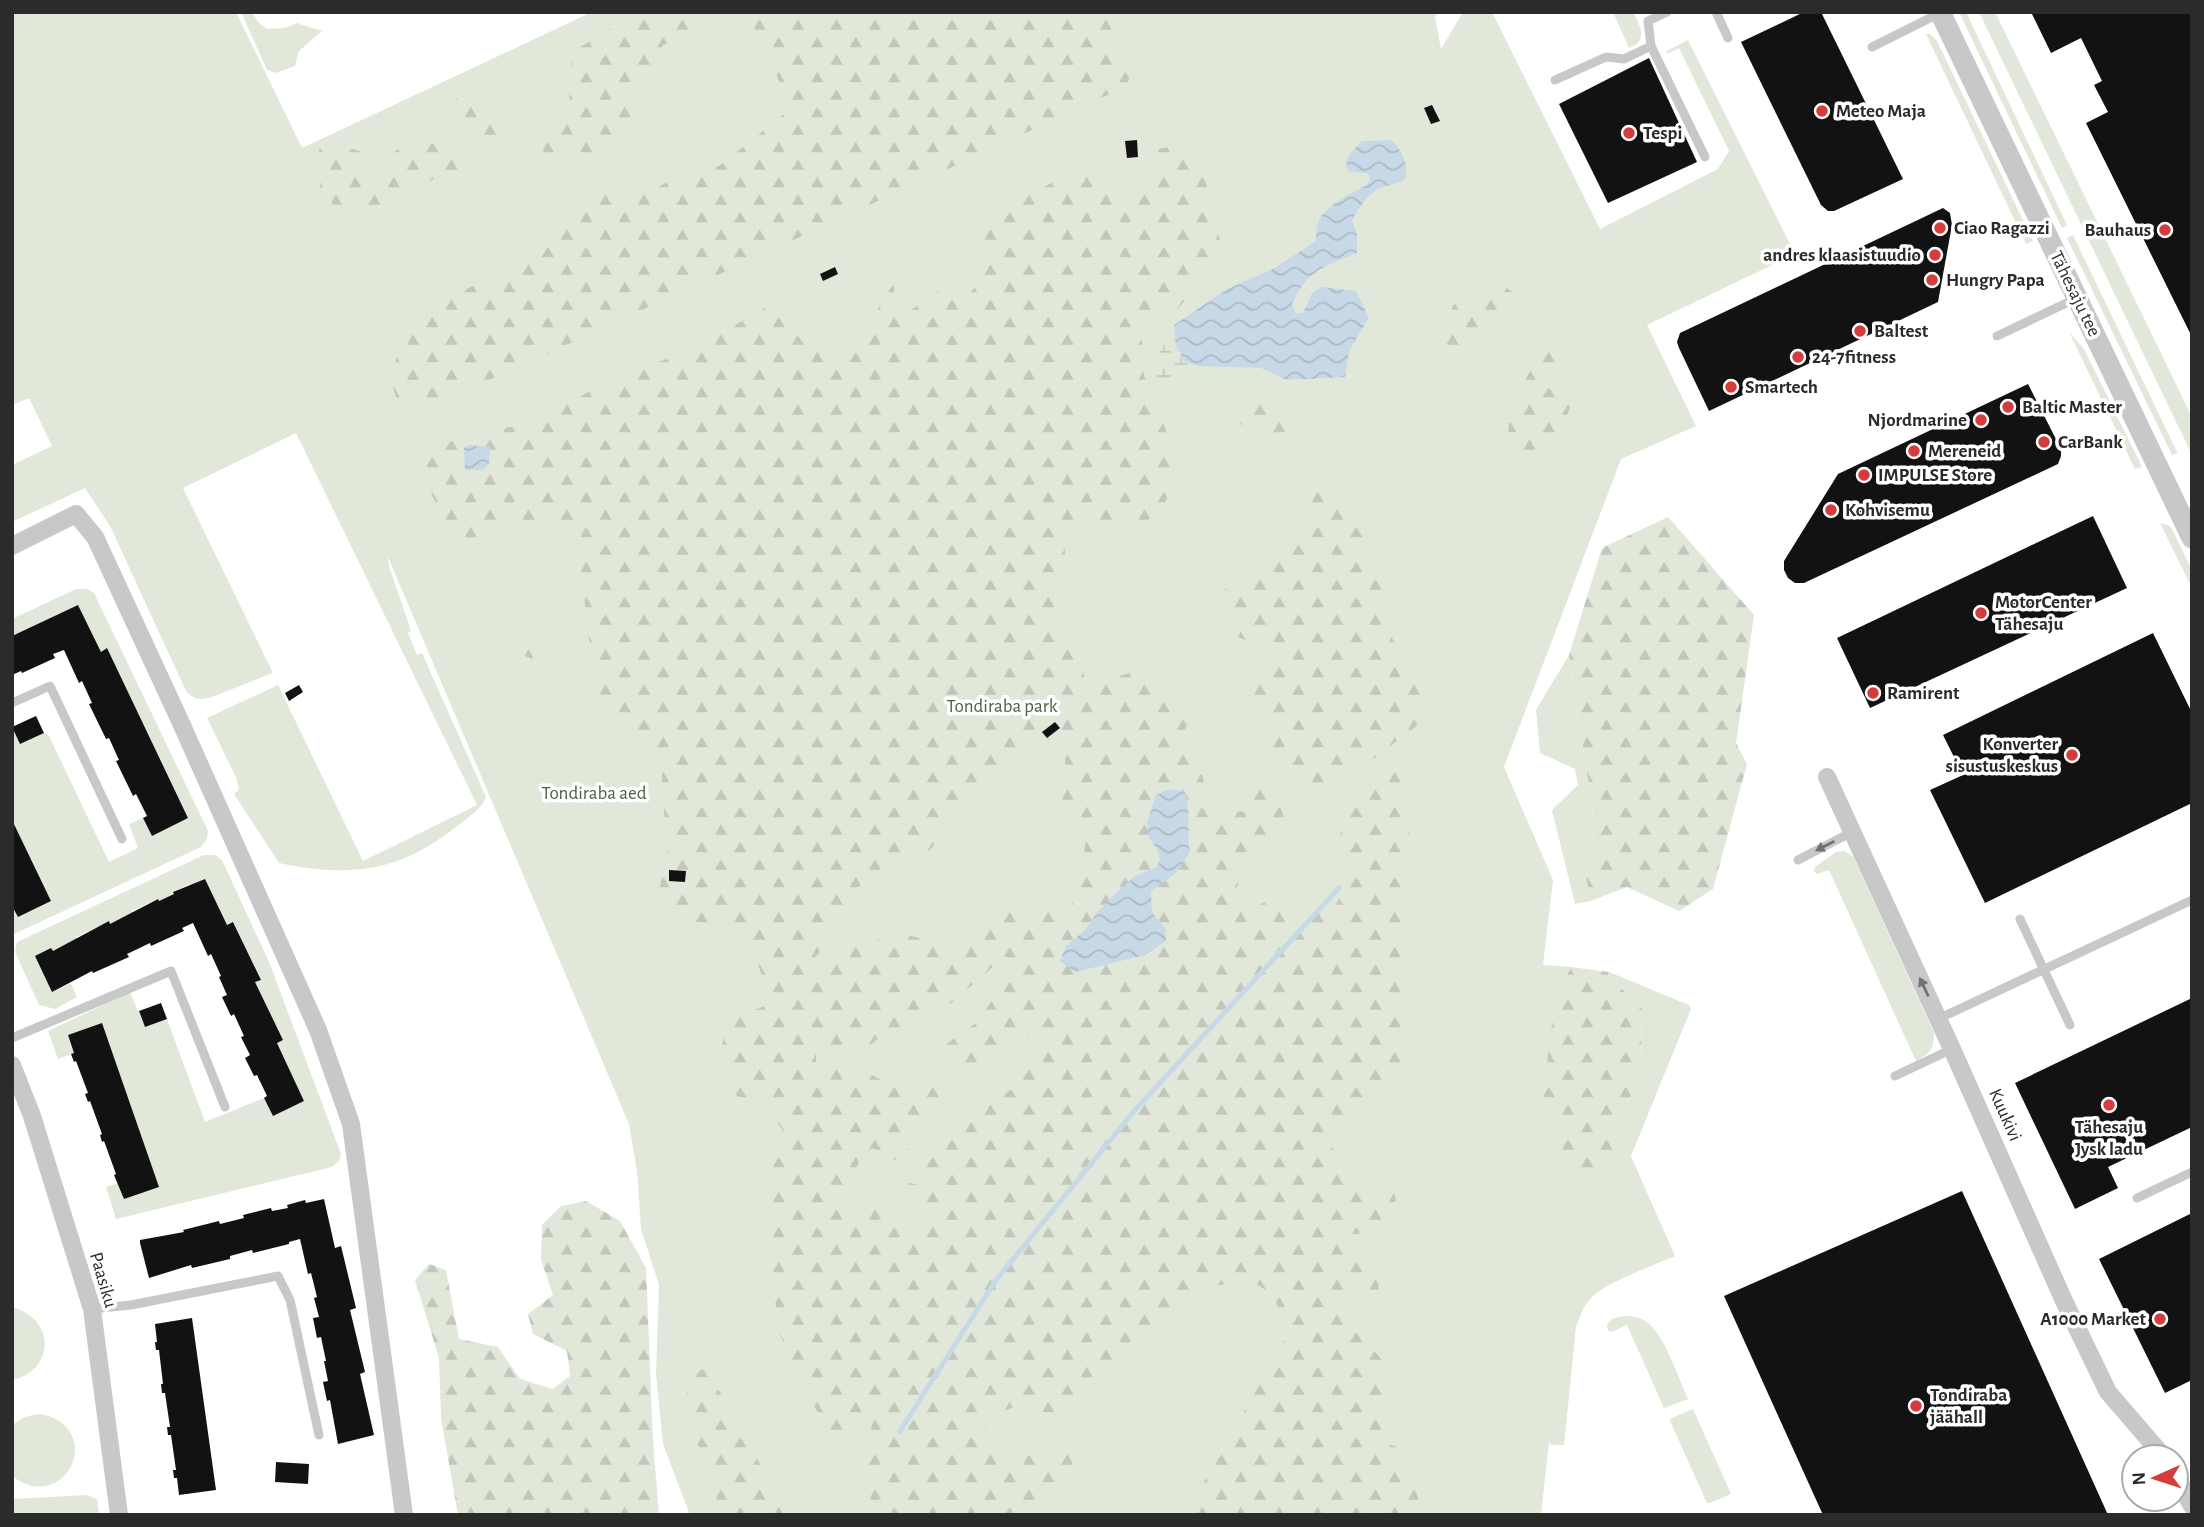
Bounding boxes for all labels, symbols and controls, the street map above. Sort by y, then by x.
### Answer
place label: Meteo Maja [1836,102,1926,121]
marker: Meteo Maja [1814,103,1830,119]
place label: Tespi [1643,124,1682,143]
marker: Tespi [1621,125,1637,141]
place label: Ciao Ragazzi [1954,219,2050,238]
marker: Ciao Ragazzi [1932,220,1948,236]
place label: Bauhaus [2084,221,2151,240]
marker: Bauhaus [2157,222,2173,238]
place label: andres klaasistuudio [1763,246,1921,265]
marker: andres klaasistuudio [1927,247,1943,263]
street label: Tähesaju tee [2046,248,2104,340]
place label: Hungry Papa [1946,271,2045,290]
marker: Hungry Papa [1924,272,1940,288]
place label: Baltest [1874,322,1929,341]
marker: Baltest [1852,323,1868,339]
place label: 24-7fitness [1812,348,1896,367]
marker: 24-7fitness [1790,349,1806,365]
place label: Smartech [1745,378,1818,397]
marker: Smartech [1723,379,1739,395]
place label: Baltic Master [2022,398,2122,417]
marker: Baltic Master [2000,399,2016,415]
place label: Njordmarine [1868,411,1967,430]
marker: Njordmarine [1973,412,1989,428]
place label: CarBank [2058,433,2123,452]
marker: CarBank [2036,434,2052,450]
place label: Mereneid [1928,442,2001,461]
marker: Mereneid [1906,443,1922,459]
place label: IMPULSE Store [1878,466,1992,485]
marker: IMPULSE Store [1856,467,1872,483]
place label: Kohvisemu [1845,501,1930,520]
marker: Kohvisemu [1823,502,1839,518]
place label: MotorCenter Tähesaju [1995,593,2092,634]
marker: MotorCenter Tähesaju [1973,605,1989,621]
place label: Ramirent [1887,684,1960,703]
marker: Ramirent [1865,685,1881,701]
park label: Tondiraba park [947,697,1058,716]
place label: Konverter sisustuskeskus [1946,735,2058,776]
marker: Konverter sisustuskeskus [2064,747,2080,763]
park label: Tondiraba aed [541,784,647,803]
one-way arrow [1815,840,1835,852]
one-way arrow [1918,977,1930,997]
street label: Kuukivi [1985,1086,2025,1144]
marker: Tähesaju Jysk ladu [2101,1097,2117,1113]
place label: Tähesaju Jysk ladu [2075,1118,2143,1159]
street label: Paasiku [86,1250,120,1310]
place label: A1000 Market [2040,1310,2147,1329]
marker: A1000 Market [2152,1311,2168,1327]
place label: Tondiraba jäähall [1930,1386,2007,1427]
marker: Tondiraba jäähall [1908,1398,1924,1414]
north arrow [2120,1443,2190,1513]
text: N [2130,1472,2149,1486]

